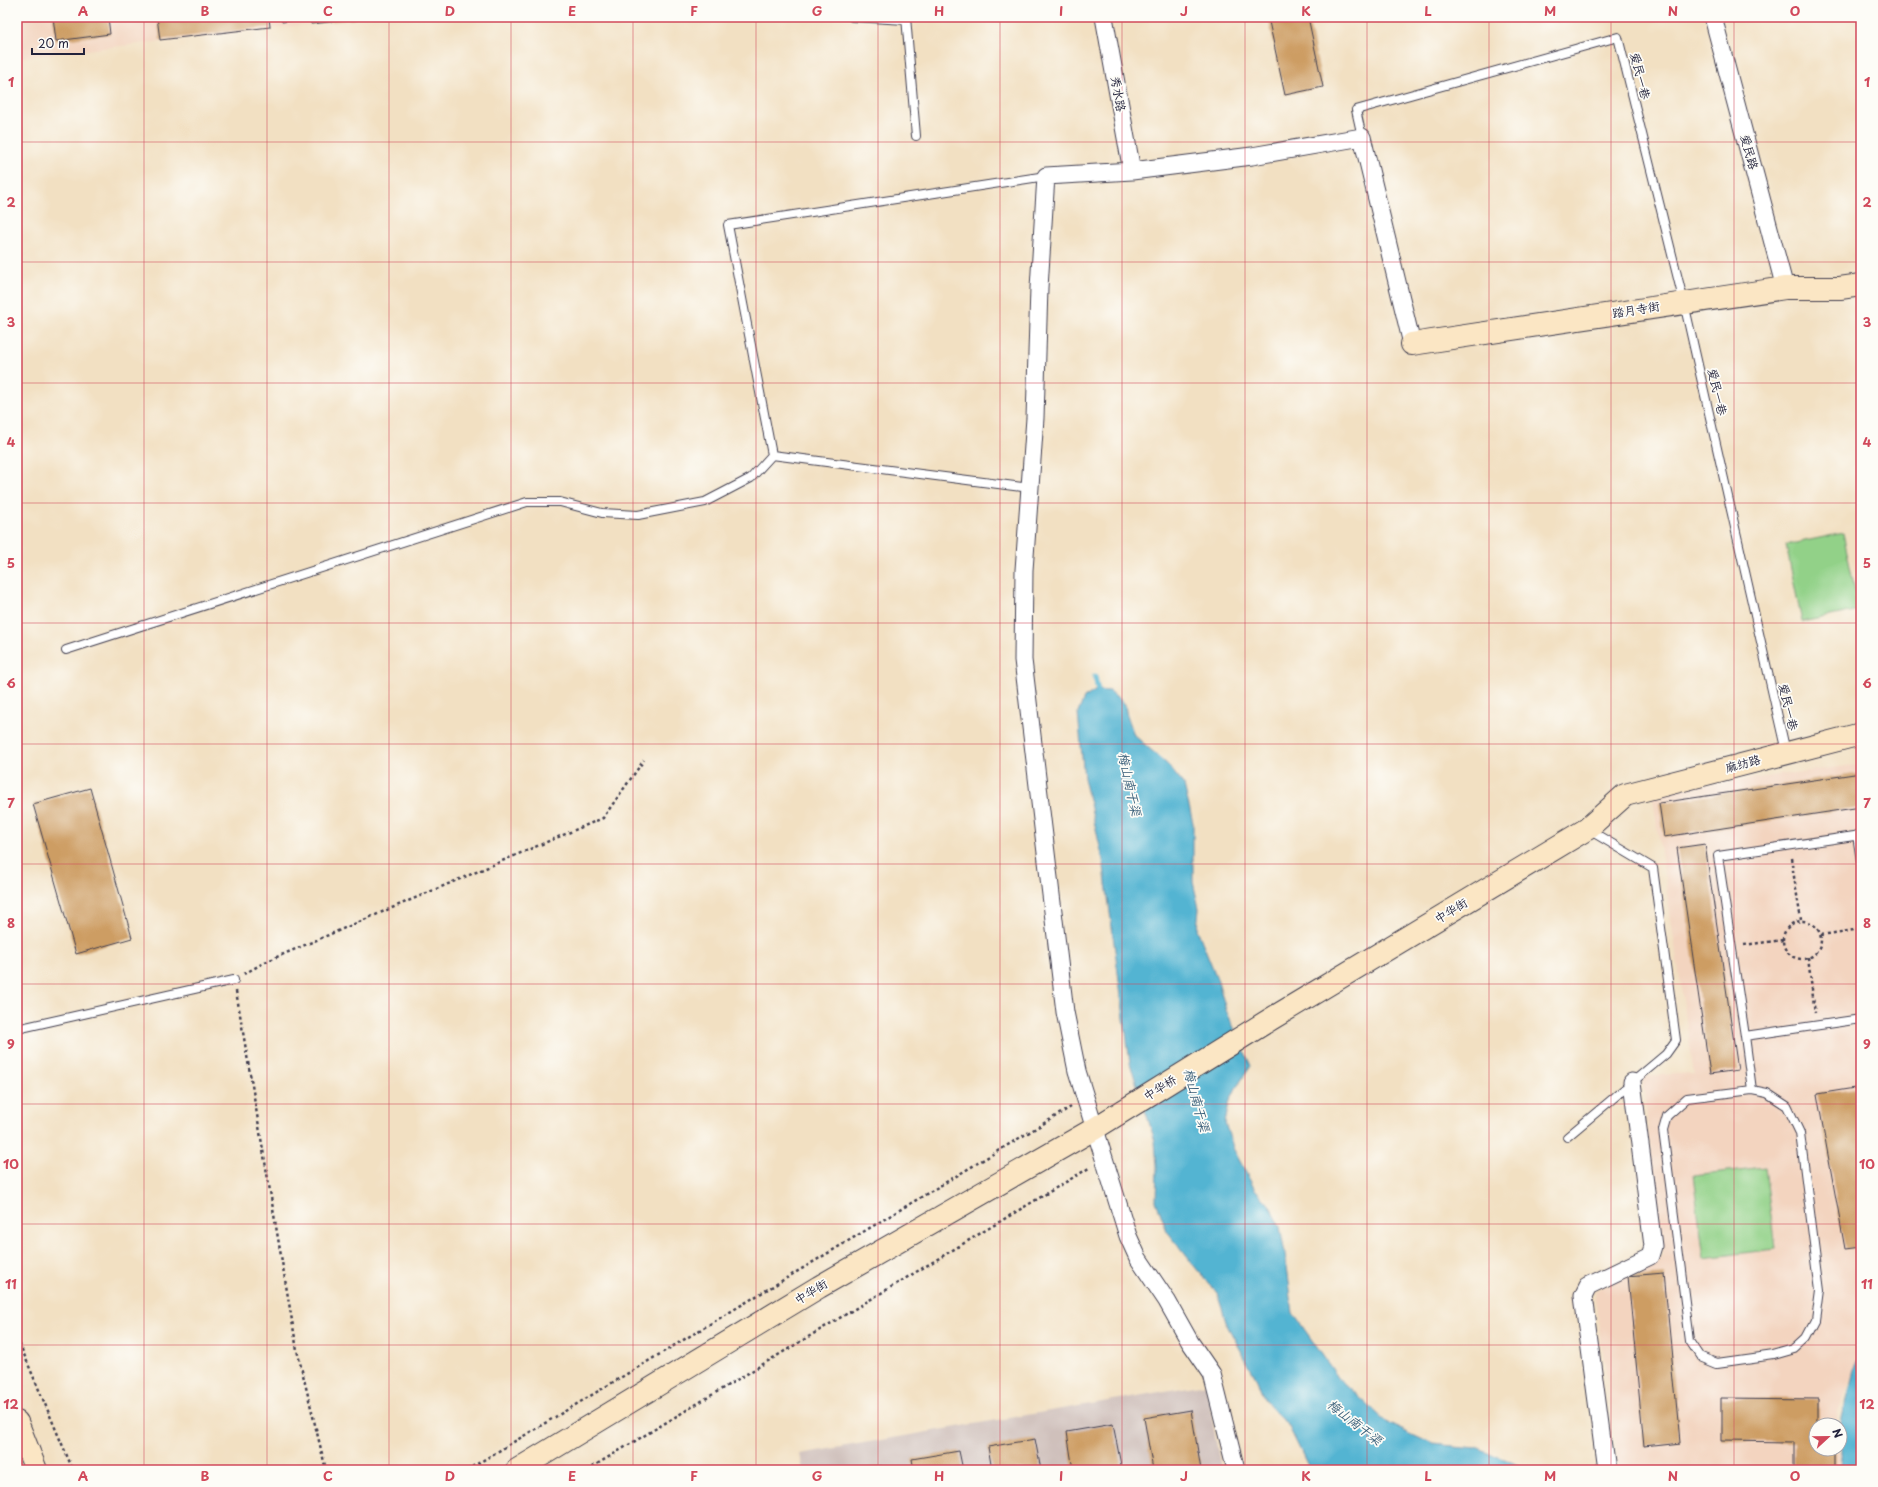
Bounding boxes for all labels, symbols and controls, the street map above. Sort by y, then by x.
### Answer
text: A [78,1,88,20]
text: B [201,1,210,20]
text: C [323,1,333,20]
text: D [445,1,455,20]
text: E [568,1,576,20]
text: F [690,1,698,20]
text: G [812,1,822,20]
text: H [934,1,944,20]
text: I [1059,1,1063,20]
text: J [1180,1,1188,20]
text: K [1301,1,1311,20]
text: L [1424,1,1432,20]
text: M [1544,1,1556,20]
text: N [1668,1,1678,20]
text: O [1790,1,1800,20]
scale bar [32,30,84,56]
text: 20 m [38,34,69,52]
street label: 爱民一巷 [1626,50,1656,101]
text: 1 [8,72,14,91]
text: 1 [1864,72,1870,91]
street label: 秀水路 [1107,75,1131,113]
street label: 爱民路 [1737,132,1763,171]
text: 2 [6,192,16,211]
text: 2 [1862,192,1872,211]
street label: 踏月寺街 [1611,296,1661,322]
text: 3 [7,312,16,331]
text: 3 [1863,312,1872,331]
street label: 爱民一巷 [1704,366,1732,417]
text: 4 [7,432,16,451]
text: 4 [1863,432,1872,451]
text: 5 [7,553,15,572]
text: 5 [1863,553,1871,572]
text: 6 [6,673,16,692]
text: 6 [1862,673,1872,692]
street label: 爱民一巷 [1775,681,1803,732]
water label: 梅山南干渠 [1114,750,1147,819]
street label: 麻纺路 [1723,750,1762,776]
text: 7 [7,793,15,812]
text: 7 [1863,793,1871,812]
street label: 中华街 [1430,893,1471,927]
text: 8 [7,913,15,932]
text: 8 [1863,913,1871,932]
text: 9 [7,1034,15,1053]
text: 9 [1863,1034,1871,1053]
water label: 梅山南干渠 [1180,1066,1215,1135]
street label: 中华桥 [1139,1069,1180,1104]
text: 10 [3,1154,19,1173]
text: 10 [1859,1154,1875,1173]
text: 11 [5,1274,17,1293]
street label: 中华街 [790,1274,831,1308]
text: 11 [1861,1274,1873,1293]
text: 12 [3,1394,19,1413]
water label: 梅山南干渠 [1324,1394,1388,1450]
text: 12 [1859,1394,1875,1413]
north arrow [1808,1417,1848,1457]
text: N [1828,1426,1847,1441]
text: A [78,1466,88,1485]
text: B [201,1466,210,1485]
text: C [323,1466,333,1485]
text: D [445,1466,455,1485]
text: E [568,1466,576,1485]
text: F [690,1466,698,1485]
text: G [812,1466,822,1485]
text: H [934,1466,944,1485]
text: I [1059,1466,1063,1485]
text: J [1180,1466,1188,1485]
text: K [1301,1466,1311,1485]
text: L [1424,1466,1432,1485]
text: M [1544,1466,1556,1485]
text: N [1668,1466,1678,1485]
text: O [1790,1466,1800,1485]

